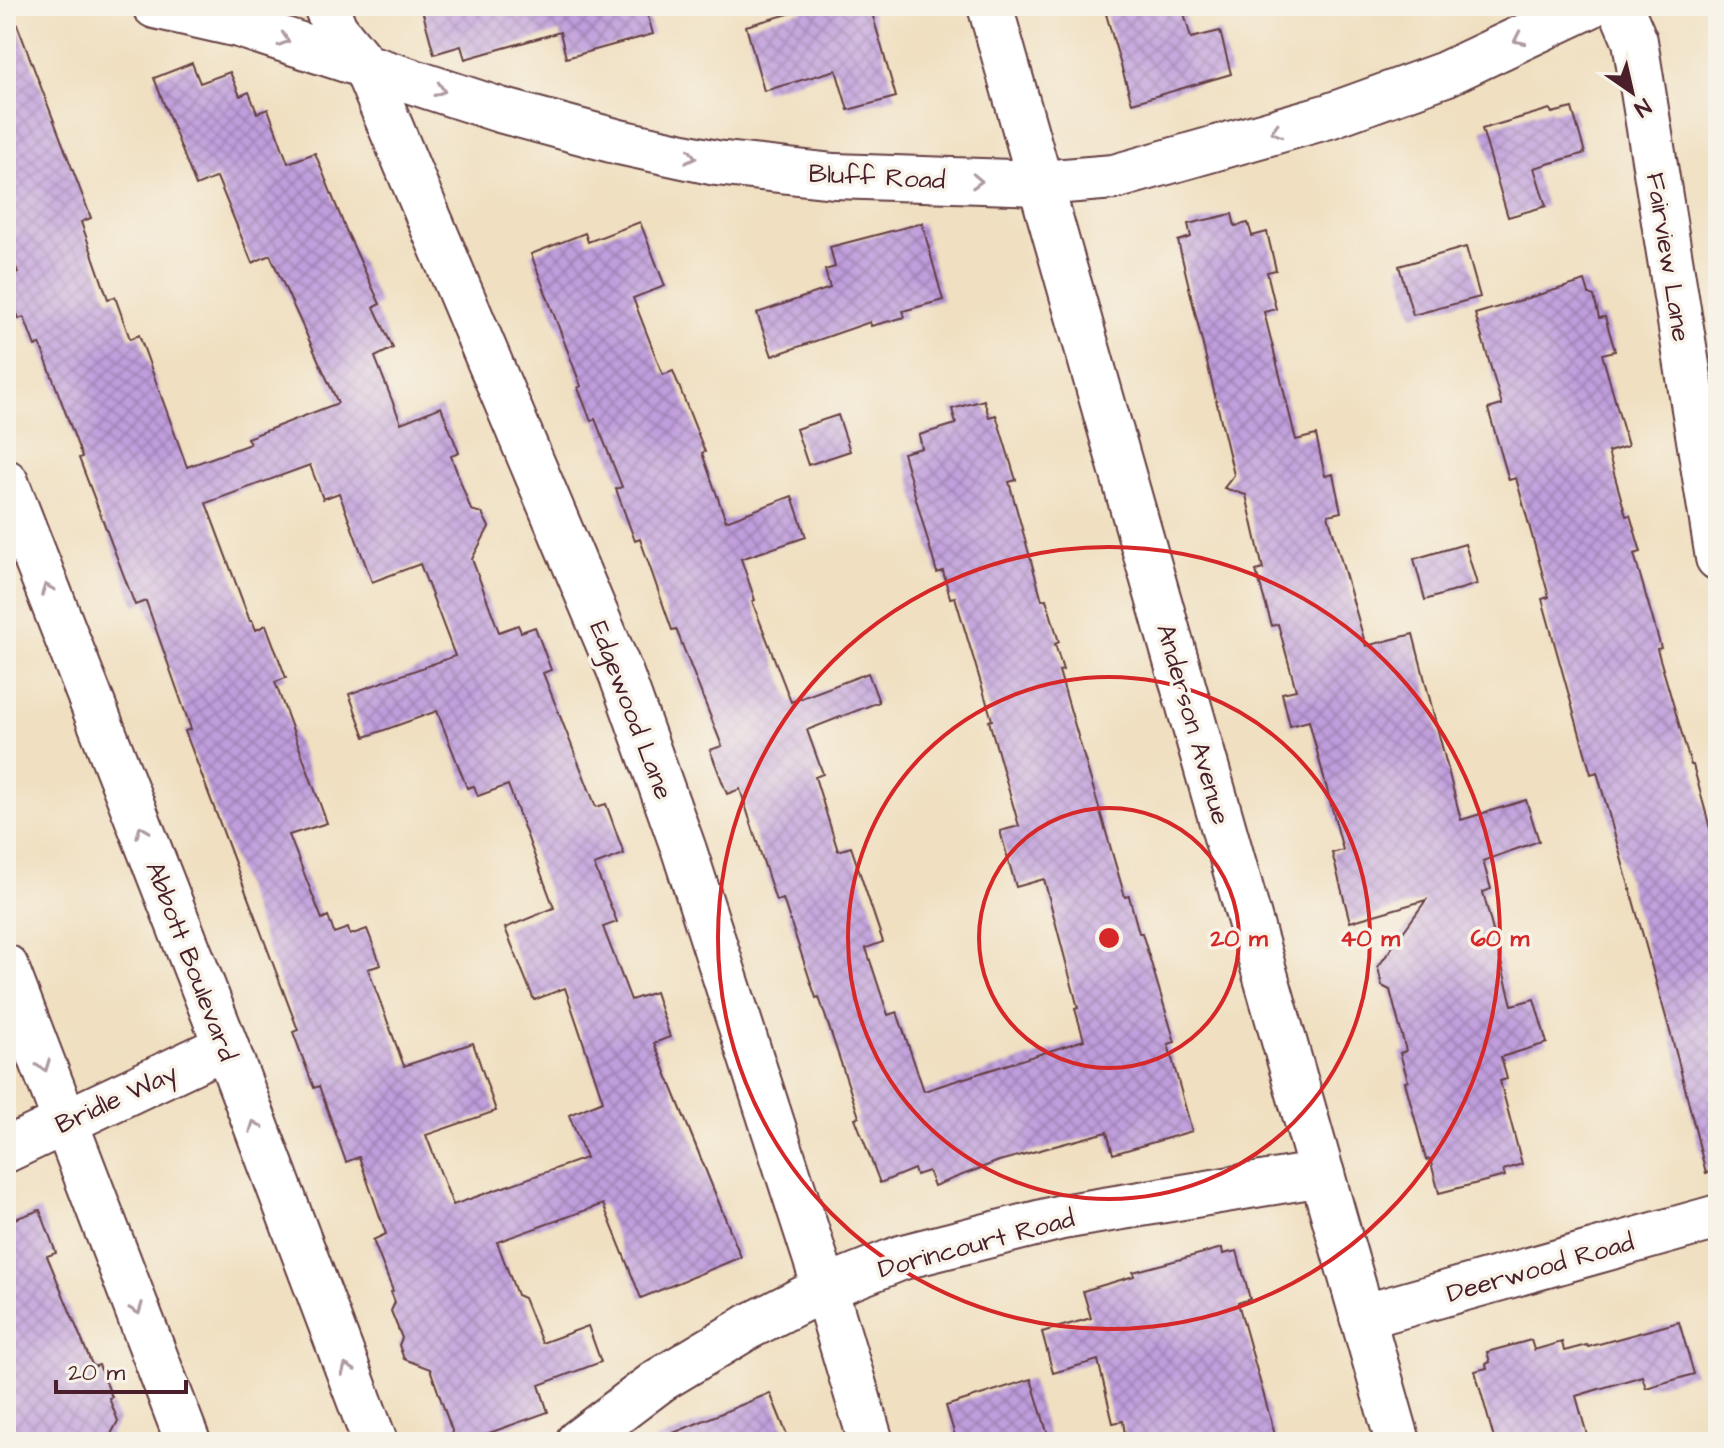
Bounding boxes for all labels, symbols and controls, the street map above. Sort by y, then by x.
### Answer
one-way arrow [1513,29,1527,45]
one-way arrow [277,30,291,46]
north arrow [1592,52,1672,132]
one-way arrow [432,81,446,97]
text: N [1628,91,1657,124]
one-way arrow [1270,121,1283,138]
one-way arrow [683,148,697,165]
street label: Bluff Road [808,155,946,199]
street label: Fairview Lane [1637,170,1699,344]
one-way arrow [971,173,984,190]
one-way arrow [41,583,57,597]
street label: Edgewood Lane [579,616,682,806]
street label: Anderson Avenue [1147,620,1239,829]
one-way arrow [135,825,152,839]
street label: Abbott Boulevard [136,857,246,1066]
text: 20 m [1209,922,1268,956]
text: 40 m [1340,922,1400,956]
text: 60 m [1471,922,1530,956]
centre of rings [1095,924,1123,952]
street label: Bridle Way [50,1055,184,1145]
one-way arrow [35,1058,51,1072]
one-way arrow [249,1120,265,1134]
street label: Dorincourt Road [874,1200,1078,1287]
street label: Deerwood Road [1443,1224,1638,1312]
one-way arrow [127,1301,144,1315]
scale bar [56,1344,186,1394]
text: 20 m [68,1356,125,1390]
one-way arrow [340,1363,357,1377]

